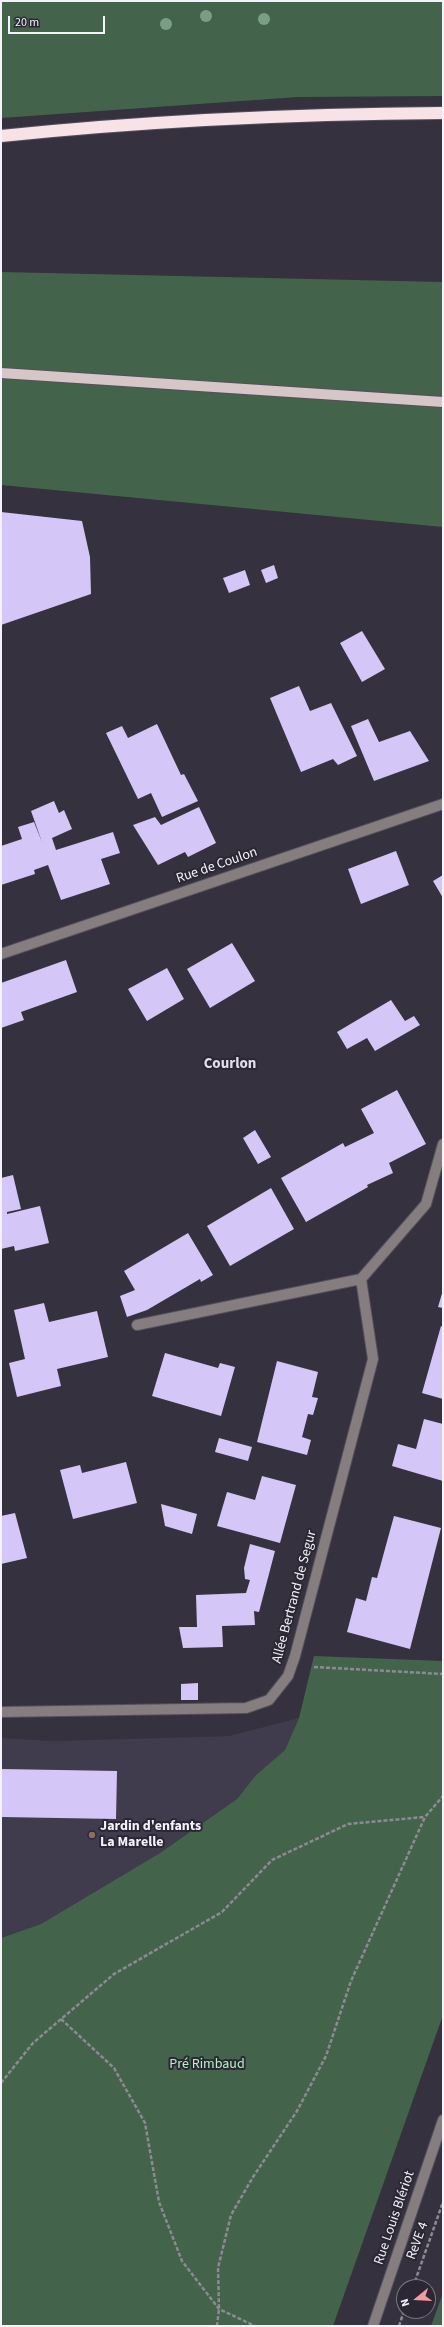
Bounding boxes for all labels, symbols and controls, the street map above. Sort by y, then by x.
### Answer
scale bar [10,8,107,34]
text: 20 m [15,14,39,31]
street label: Rue de Coulon [174,844,260,888]
district label: Courlon [204,1056,256,1074]
street label: Allée Bertrand de Segur [269,1529,321,1665]
place label: Jardin d'enfants La Marelle [100,1819,201,1852]
marker: Jardin d'enfants La Marelle [87,1830,97,1840]
park label: Pré Rimbaud [169,2057,245,2073]
street label: Rue Louis Blériot [371,2169,419,2267]
street label: ReVE 4 [403,2220,433,2262]
north arrow [396,2279,436,2319]
text: N [397,2297,413,2308]

